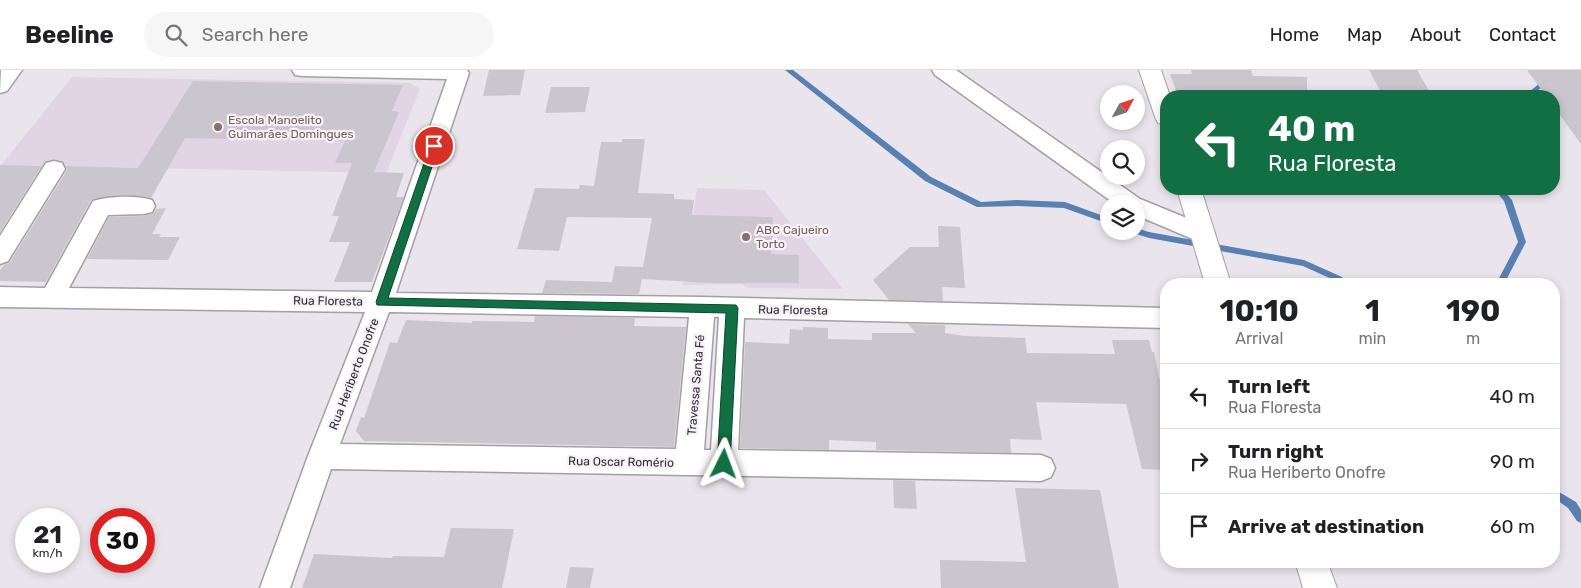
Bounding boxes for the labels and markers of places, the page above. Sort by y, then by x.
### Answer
place label: Escola Manoelito Guimarães Domingues [228,113,354,141]
marker: Escola Manoelito Guimarães Domingues [212,121,224,133]
pin [413,125,455,167]
place label: ABC Cajueiro Torto [756,223,829,251]
marker: ABC Cajueiro Torto [740,231,752,243]

